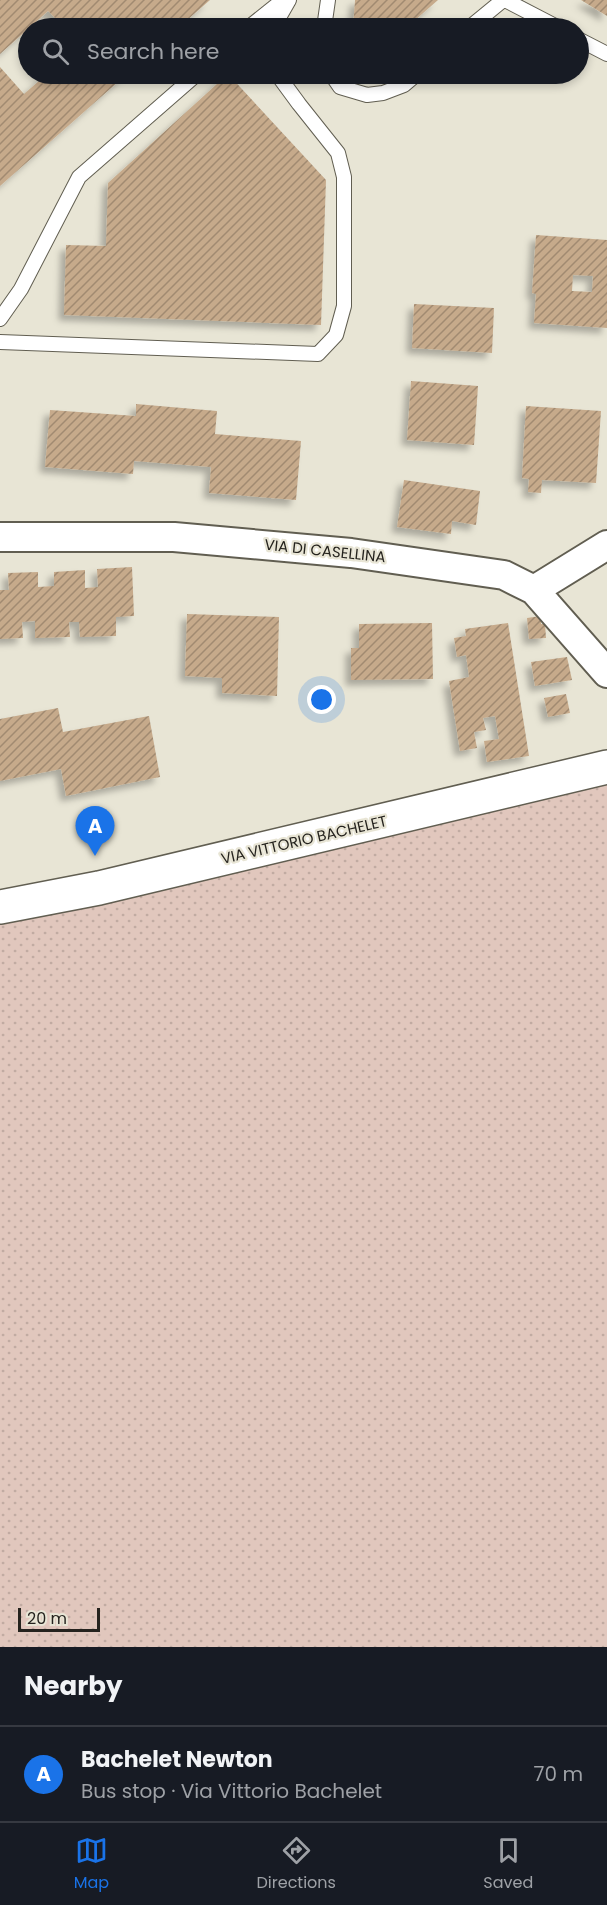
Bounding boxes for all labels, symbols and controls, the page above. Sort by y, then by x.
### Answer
search box [18,18,589,84]
icon: search [39,35,72,68]
text: Search here [87,36,220,67]
street label: VIA DI CASELLINA [263,534,387,567]
your location [307,685,336,714]
pin: A [76,806,115,856]
street label: VIA VITTORIO BACHELET [219,810,389,869]
scale bar [18,1605,100,1632]
text: 20 m [27,1607,67,1630]
text: Nearby [24,1668,122,1704]
text: Bachelet Newton [81,1744,273,1775]
text: A [36,1760,51,1788]
text: 70 m [534,1760,583,1788]
text: Bus stop · Via Vittorio Bachelet [81,1777,382,1805]
tab: Map [74,1834,109,1895]
tab: Directions [257,1834,336,1895]
tab: Saved [483,1834,533,1895]

